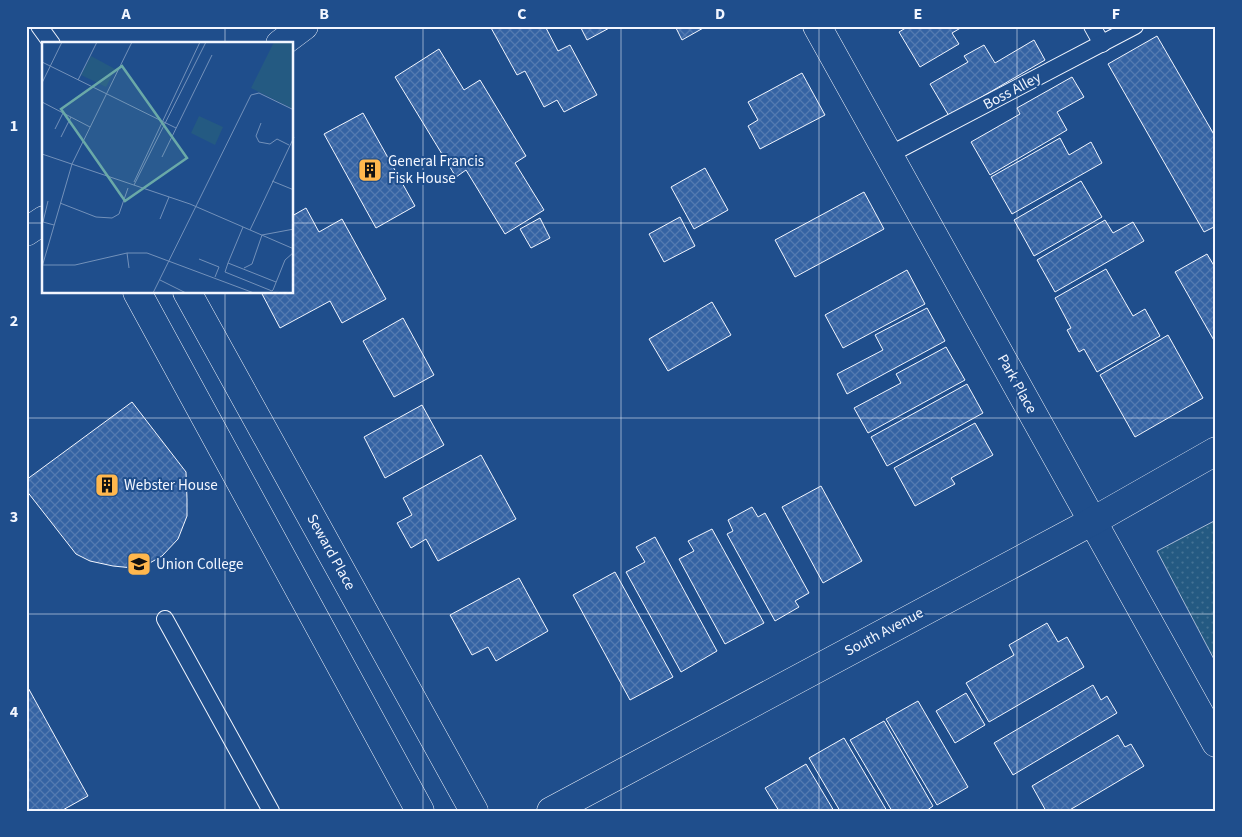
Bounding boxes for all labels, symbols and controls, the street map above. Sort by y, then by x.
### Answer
text: A [120,3,131,25]
text: B [319,3,329,25]
text: C [517,3,527,25]
text: D [715,3,725,25]
text: E [914,3,922,25]
text: F [1112,3,1120,25]
inset map [42,42,294,294]
street label: Boss Alley [979,67,1045,115]
text: 1 [10,115,18,137]
place label: General Francis Fisk House [388,151,484,189]
building icon: General Francis Fisk House [357,157,383,183]
text: 2 [10,310,18,332]
street label: Park Place [992,351,1042,417]
building icon: Webster House [94,472,120,498]
place label: Webster House [124,475,218,496]
text: 3 [10,506,18,528]
street label: Seward Place [301,510,361,594]
school or university icon: Union College [126,551,152,577]
place label: Union College [156,554,243,575]
street label: South Avenue [841,602,927,662]
text: 4 [10,701,19,723]

